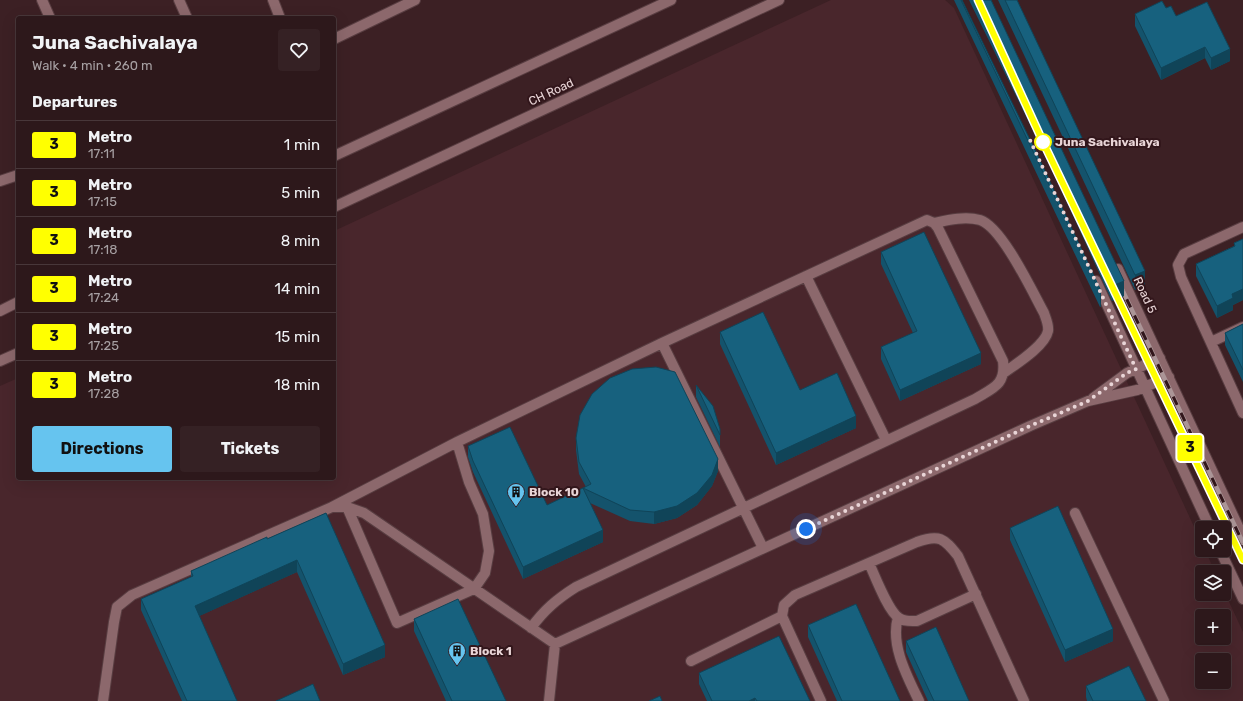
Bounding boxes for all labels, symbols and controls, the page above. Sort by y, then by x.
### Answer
button: heart [278,29,320,71]
text: Juna Sachivalaya [32,31,198,54]
text: Walk · 4 min · 260 m [32,58,153,73]
street label: CH Road [526,76,576,108]
text: Departures [32,93,117,111]
text: Metro [88,128,132,146]
marker: Juna Sachivalaya [1034,133,1052,151]
place label: Juna Sachivalaya [1055,135,1160,149]
text: 3 [49,136,59,153]
text: 1 min [284,136,320,154]
text: 17:11 [88,146,115,161]
text: Metro [88,176,132,194]
text: 3 [49,184,59,201]
text: 5 min [281,184,320,202]
text: 17:15 [88,194,117,209]
text: Metro [88,224,132,242]
text: 3 [49,232,59,249]
text: 8 min [281,232,320,250]
text: 17:18 [88,242,117,257]
text: Metro [88,272,132,290]
street label: Road 5 [1131,275,1159,315]
text: 3 [49,280,59,297]
text: 14 min [275,280,320,298]
text: 17:24 [88,290,119,305]
text: Metro [88,320,132,338]
text: 3 [49,328,59,345]
text: 15 min [275,328,320,346]
text: 17:25 [88,338,119,353]
text: Metro [88,368,132,386]
text: 3 [49,376,59,393]
text: 18 min [274,376,320,394]
text: 17:28 [88,386,119,401]
button: Directions [32,426,172,472]
button: Tickets [180,426,320,472]
line badge: 3 [1177,435,1203,461]
text: 3 [1185,439,1195,456]
building icon: Block 10 [506,482,526,507]
place label: Block 10 [529,485,579,499]
your location [796,519,816,539]
map controls [1195,521,1231,689]
button: locate [1195,521,1231,557]
button: layers [1195,565,1231,601]
button: + [1195,609,1231,645]
building icon: Block 1 [447,641,467,666]
place label: Block 1 [470,644,512,658]
button: − [1195,653,1231,689]

